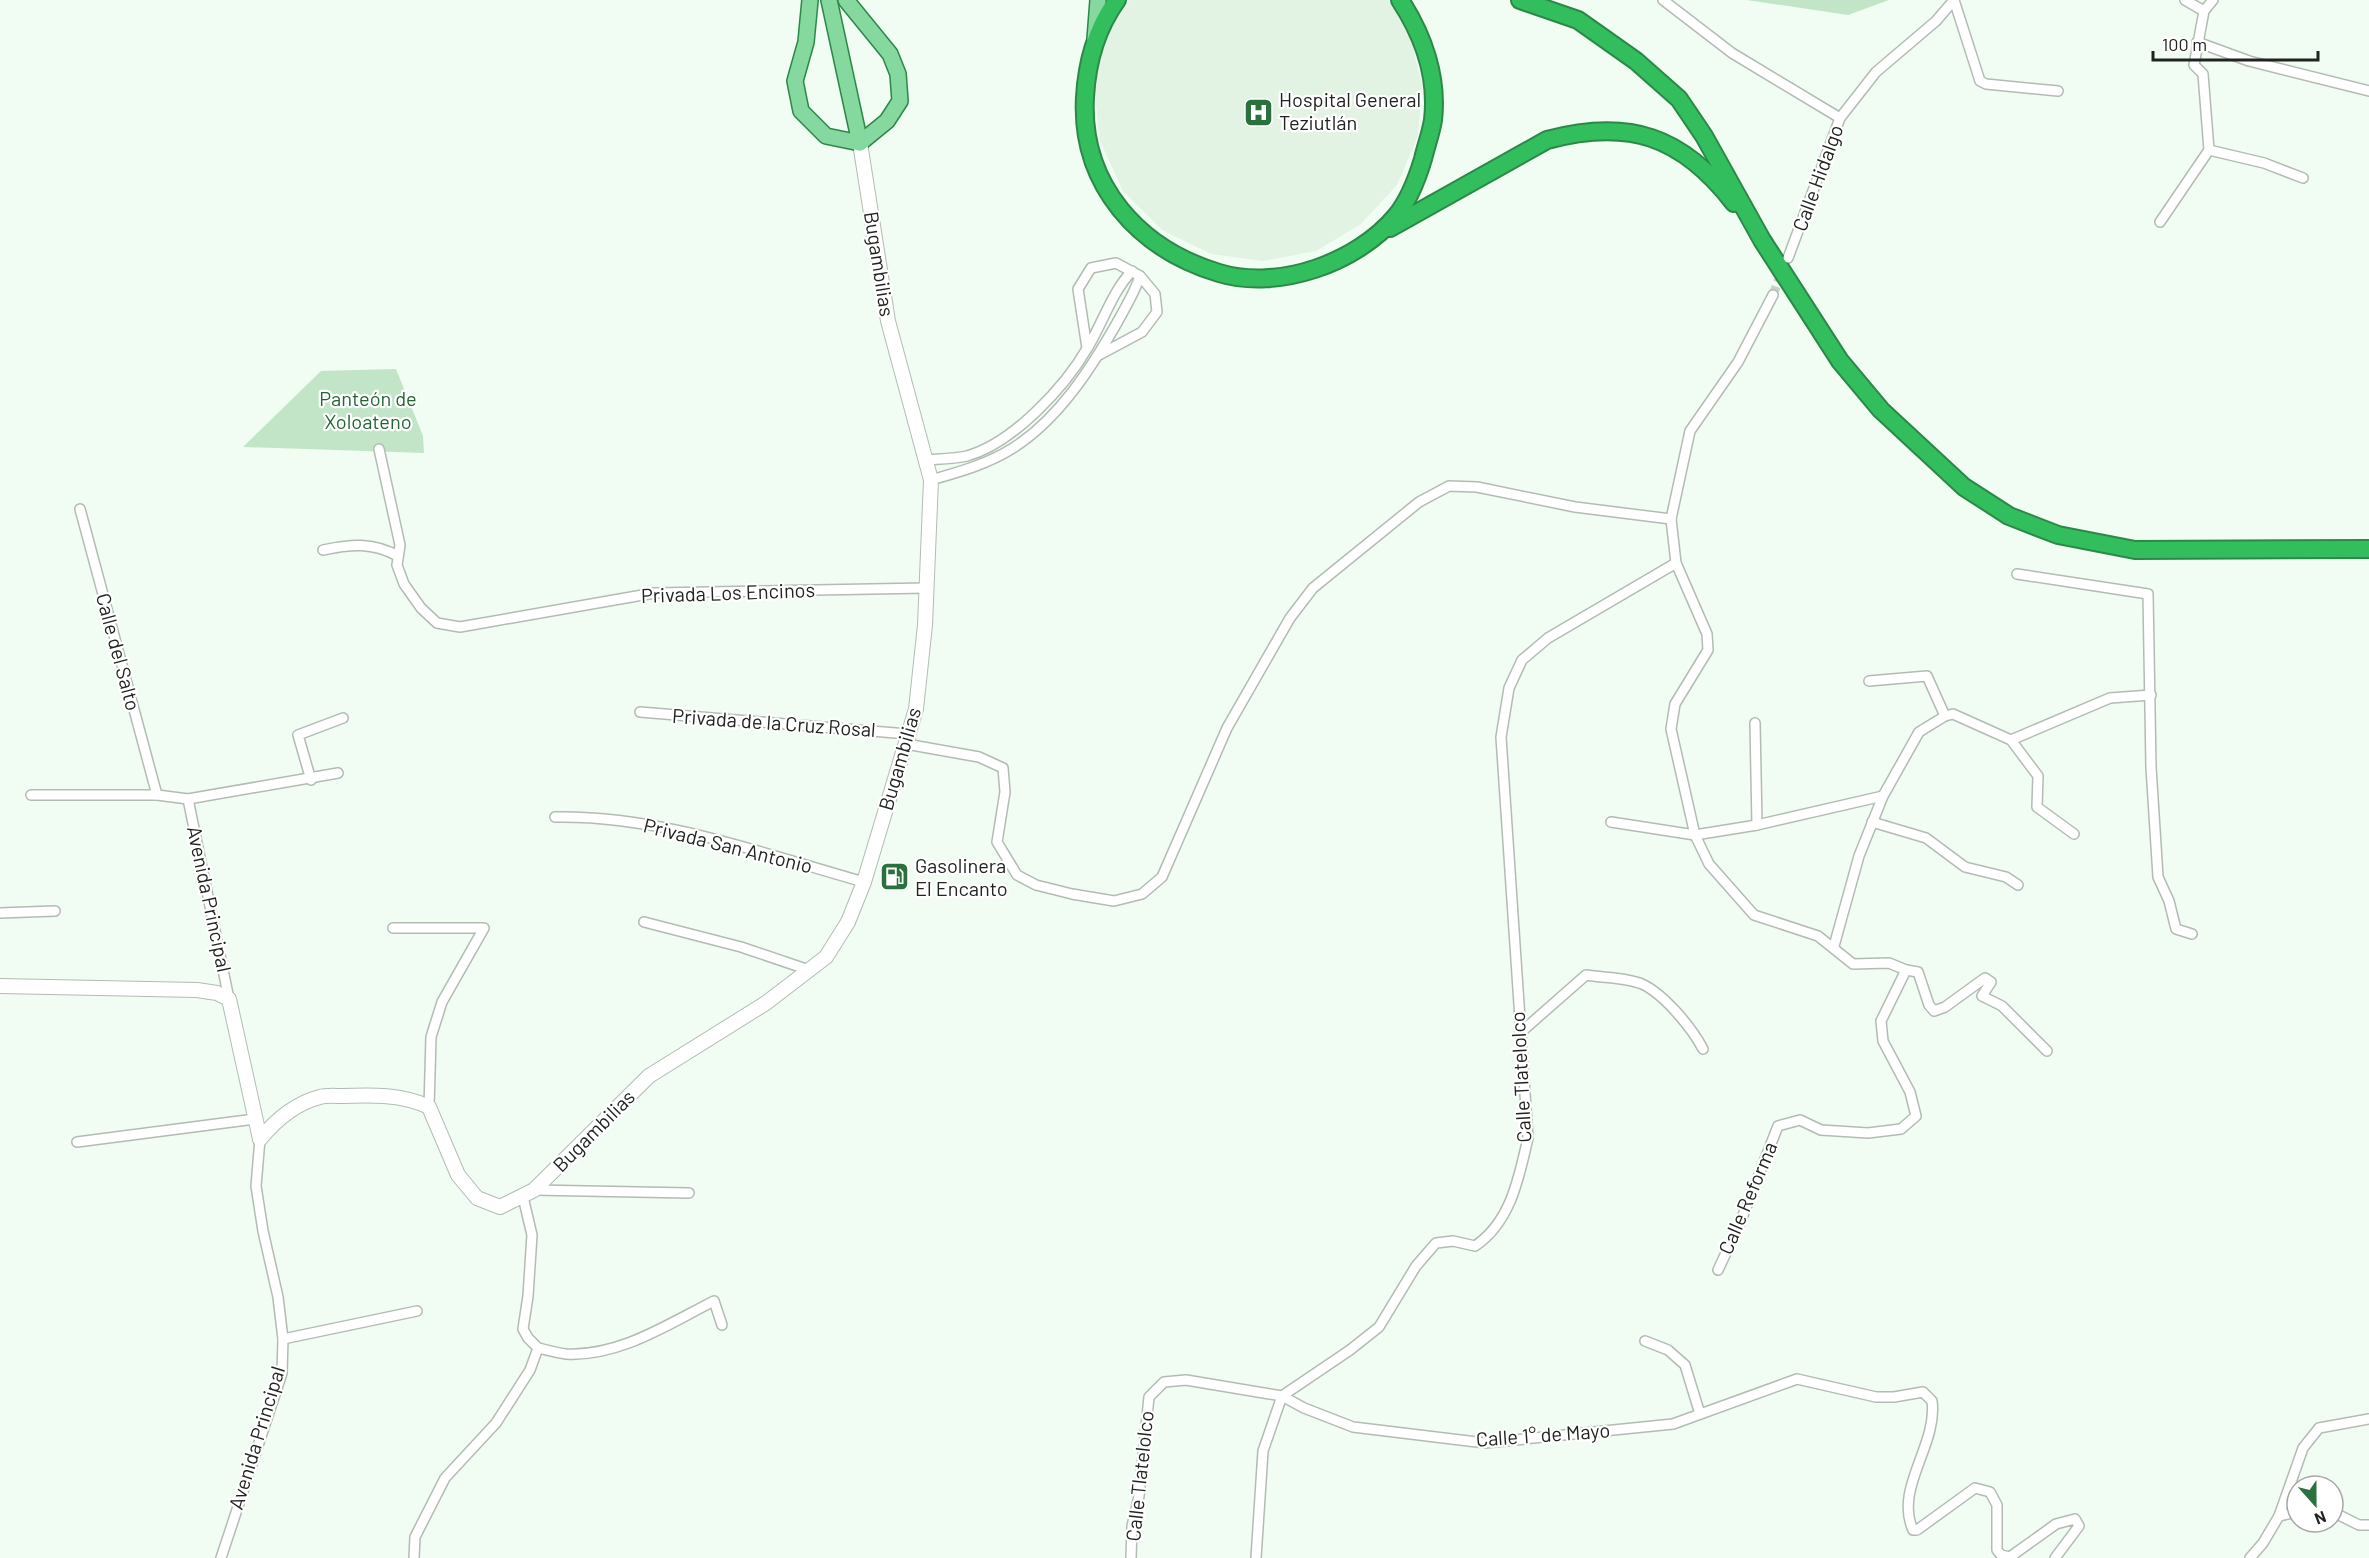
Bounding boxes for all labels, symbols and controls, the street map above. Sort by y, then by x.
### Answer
scale bar [2153,24,2318,62]
text: 100 m [2162,33,2207,55]
place label: Hospital General Teziutlán [1279,87,1421,134]
hospital icon: Hospital General Teziutlán [1242,96,1274,128]
street label: Calle Hidalgo [1787,121,1847,234]
street label: Bugambilias [860,210,900,318]
park label: Panteón de Xoloateno [319,386,417,433]
street label: Privada Los Encinos [641,577,815,607]
street label: Calle del Salto [92,590,146,713]
street label: Privada de la Cruz Rosal [672,703,877,741]
street label: Bugambilias [873,704,925,813]
street label: Privada San Antonio [641,812,815,878]
street label: Avenida Principal [183,824,237,974]
place label: Gasolinera El Encanto [915,853,1008,900]
fuel station icon: Gasolinera El Encanto [878,861,910,893]
street label: Calle Tlatelolco [1505,1011,1535,1143]
street label: Bugambilias [547,1084,639,1176]
street label: Calle Reforma [1713,1138,1782,1257]
street label: Avenida Principal [223,1363,289,1512]
street label: Calle Tlatelolco [1120,1409,1158,1542]
street label: Calle 1° de Mayo [1475,1417,1611,1451]
north arrow [2285,1474,2345,1534]
text: N [2312,1508,2329,1529]

